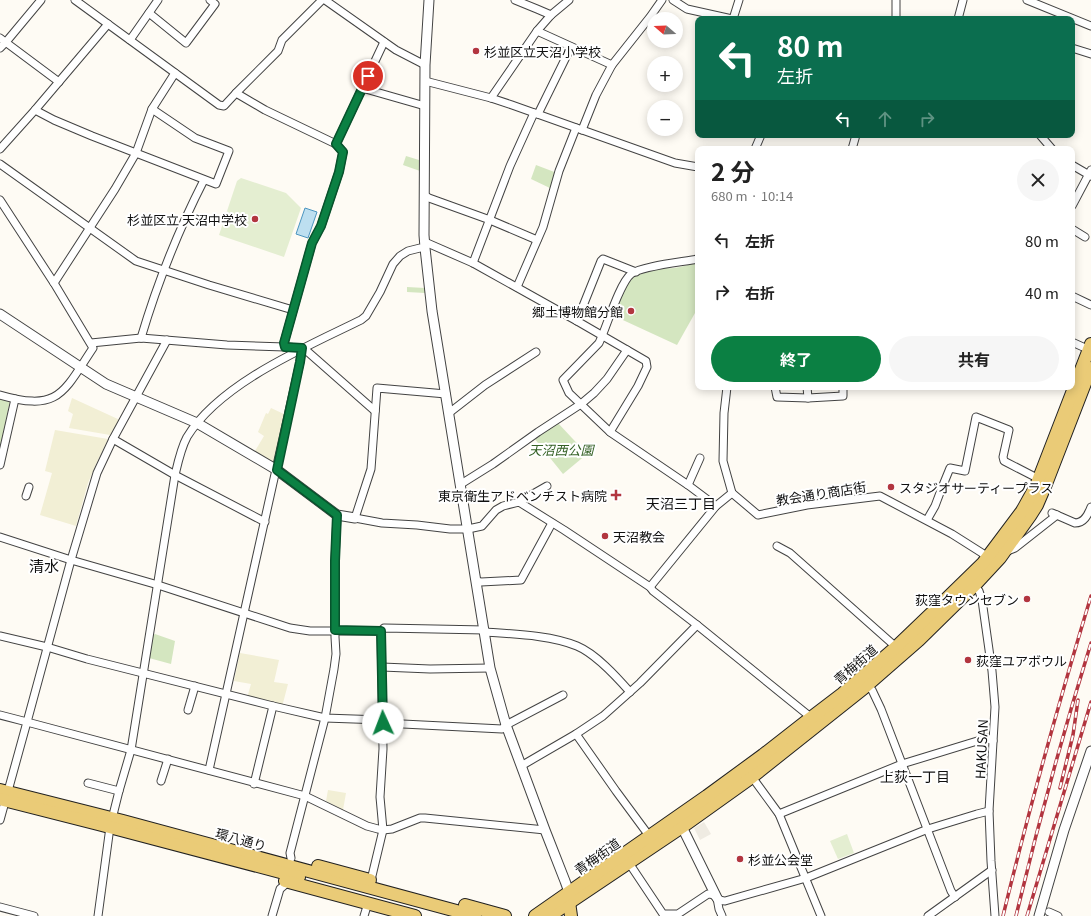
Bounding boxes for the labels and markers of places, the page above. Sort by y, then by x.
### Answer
place label: 杉並区立天沼小学校 [484,42,601,61]
marker: 杉並区立天沼小学校 [471,46,481,56]
pin [351,59,385,93]
place label: 杉並区立 天沼中学校 [127,210,247,229]
marker: 杉並区立 天沼中学校 [250,214,260,224]
place label: 郷土博物館分館 [532,302,623,321]
marker: 郷土博物館分館 [626,306,636,316]
place label: スタジオサーティープラス [899,478,1053,497]
marker: スタジオサーティープラス [886,482,896,492]
place label: 東京衛生アドベンチスト病院 [438,486,607,505]
marker: 東京衛生アドベンチスト病院 [610,489,622,501]
place label: 天沼教会 [613,527,665,546]
marker: 天沼教会 [600,531,610,541]
place label: 荻窪タウンセブン [915,590,1019,609]
marker: 荻窪タウンセブン [1022,594,1032,604]
place label: 荻窪ユアボウル [976,651,1067,670]
marker: 荻窪ユアボウル [963,655,973,665]
place label: 杉並公会堂 [748,850,813,869]
marker: 杉並公会堂 [735,854,745,864]

